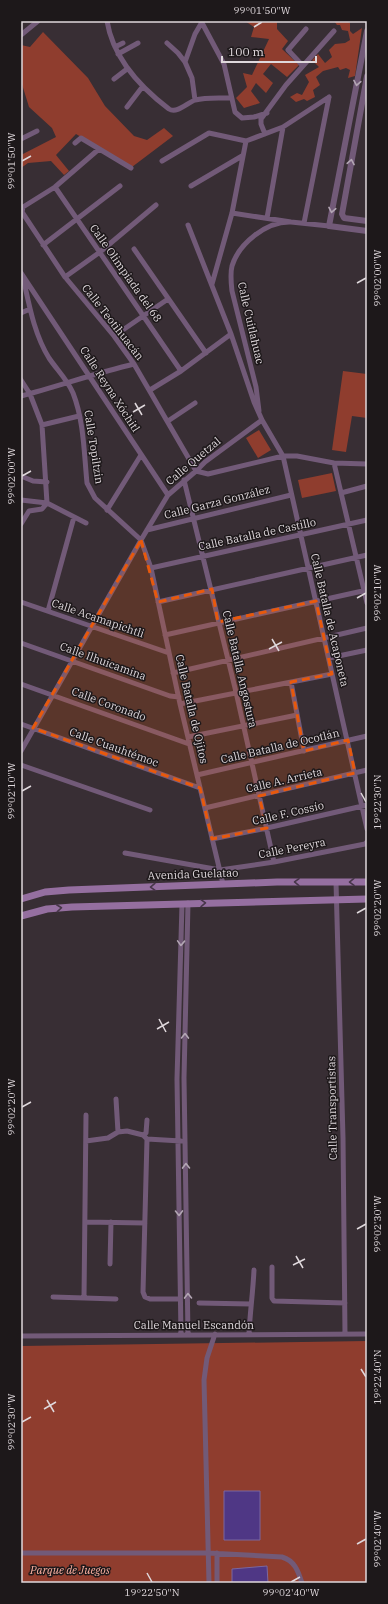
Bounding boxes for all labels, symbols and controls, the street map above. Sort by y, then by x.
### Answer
text: 99°01'50"W [233,4,291,17]
scale bar [222,38,316,64]
text: 100 m [228,44,264,59]
one-way arrow [354,80,362,86]
text: 99°01'50"W [5,132,18,190]
one-way arrow [346,159,354,165]
one-way arrow [329,207,337,213]
street label: Calle Olimpiada del 68 [87,221,165,325]
text: 99°02'00"W [371,249,384,307]
street label: Calle Cuitlahuac [235,280,267,366]
street label: Calle Teotihuacán [79,281,147,363]
street label: Calle Reyna Xóchitl [77,344,143,434]
street label: Calle Topiltzin [81,409,107,485]
street label: Calle Quetzal [163,434,223,488]
text: 99°02'00"W [5,447,18,505]
street label: Calle Garza González [163,482,272,522]
street label: Calle Batalla de Castillo [197,515,317,553]
street label: Calle Batalla de Acaponeta [308,552,352,688]
text: 99°02'10"W [371,564,384,622]
street label: Calle Acamapichtli [50,596,147,641]
street label: Calle Batalla Angostura [220,609,260,729]
street label: Calle Ilhuicamina [58,639,148,683]
street label: Calle Batalla de Ojitos [173,653,211,765]
street label: Calle Coronado [70,684,148,724]
street label: Calle Cuauhtémoc [67,724,161,770]
street label: Calle Batalla de Ocotlán [219,726,341,766]
text: 99°02'10"W [5,762,18,820]
street label: Calle A. Arrieta [245,764,323,796]
text: 19°22'30"N [371,774,384,830]
street label: Calle F. Cossío [251,798,325,828]
street label: Calle Pereyra [257,835,327,861]
street label: Avenida Guelatao [147,865,239,883]
one-way arrow [294,878,300,886]
one-way arrow [349,878,355,886]
text: 99°02'20"W [371,879,384,937]
one-way arrow [150,883,156,891]
one-way arrow [200,899,206,907]
one-way arrow [56,904,62,913]
one-way arrow [176,940,185,946]
one-way arrow [181,1033,189,1039]
street label: Calle Transportistas [324,1056,340,1160]
text: 99°02'20"W [5,1078,18,1136]
one-way arrow [182,1163,190,1169]
text: 99°02'30"W [371,1195,384,1253]
one-way arrow [175,1210,183,1216]
one-way arrow [184,1293,192,1299]
street label: Calle Manuel Escandón [134,1318,254,1332]
text: 19°22'40"N [371,1349,384,1405]
text: 99°02'30"W [5,1393,18,1451]
text: 99°02'40"W [371,1510,384,1568]
park label: Parque de Juegos [29,1563,111,1577]
text: 19°22'50"N [125,1586,180,1599]
text: 99°02'40"W [262,1586,320,1599]

